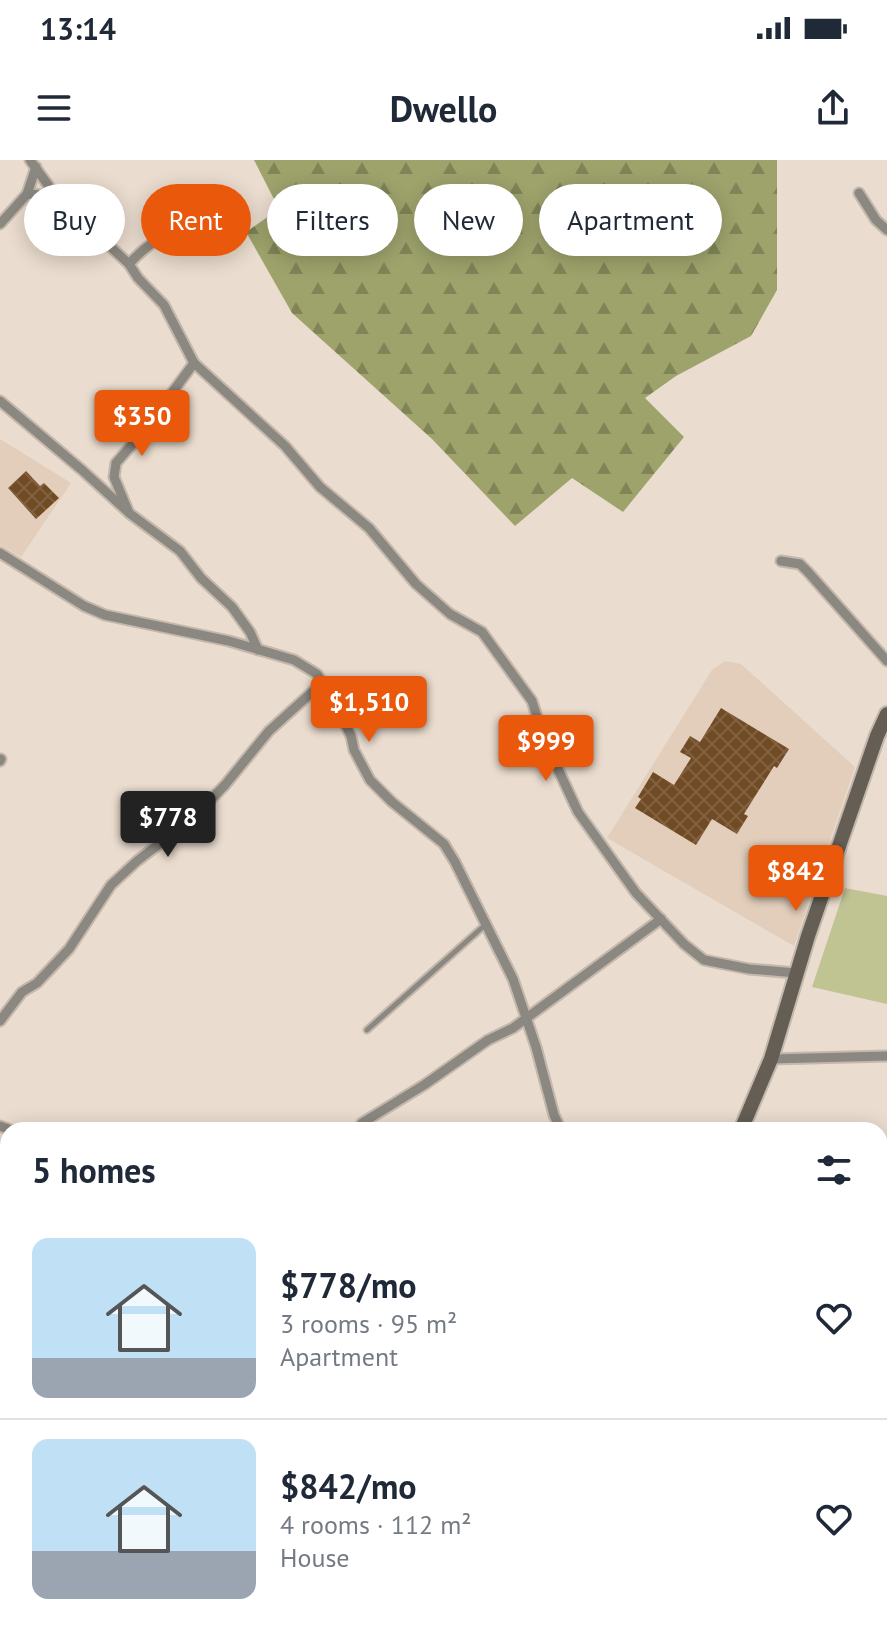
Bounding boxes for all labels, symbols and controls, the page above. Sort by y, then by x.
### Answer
text: 13:14 [40,9,116,48]
text: Dwello [390,85,497,132]
icon: menu [32,86,76,130]
icon: share [811,86,855,130]
chip: Buy [24,184,125,256]
chip: Rent [141,184,251,256]
chip: Filters [267,184,398,256]
chip: New [414,184,523,256]
chip: Apartment [539,184,722,256]
pin: $350 [95,390,189,458]
text: $350 [113,399,171,432]
pin: $1,510 [304,676,434,744]
text: $1,510 [329,685,409,718]
pin: $999 [499,715,593,783]
text: $999 [517,724,575,757]
pin: $778 [121,791,215,859]
text: $778 [139,800,197,833]
pin: $842 [749,845,843,913]
text: $842 [767,854,825,887]
text: 5 homes [32,1148,156,1192]
icon: filters [812,1148,856,1192]
text: $778/mo [280,1263,417,1307]
icon: home [96,1270,192,1366]
icon: heart [812,1296,856,1340]
text: 3 rooms · 95 m² [280,1307,457,1340]
text: Apartment [280,1340,398,1373]
text: $842/mo [280,1464,417,1508]
icon: home [96,1471,192,1567]
icon: heart [812,1497,856,1541]
text: 4 rooms · 112 m² [280,1508,472,1541]
text: House [280,1541,350,1574]

